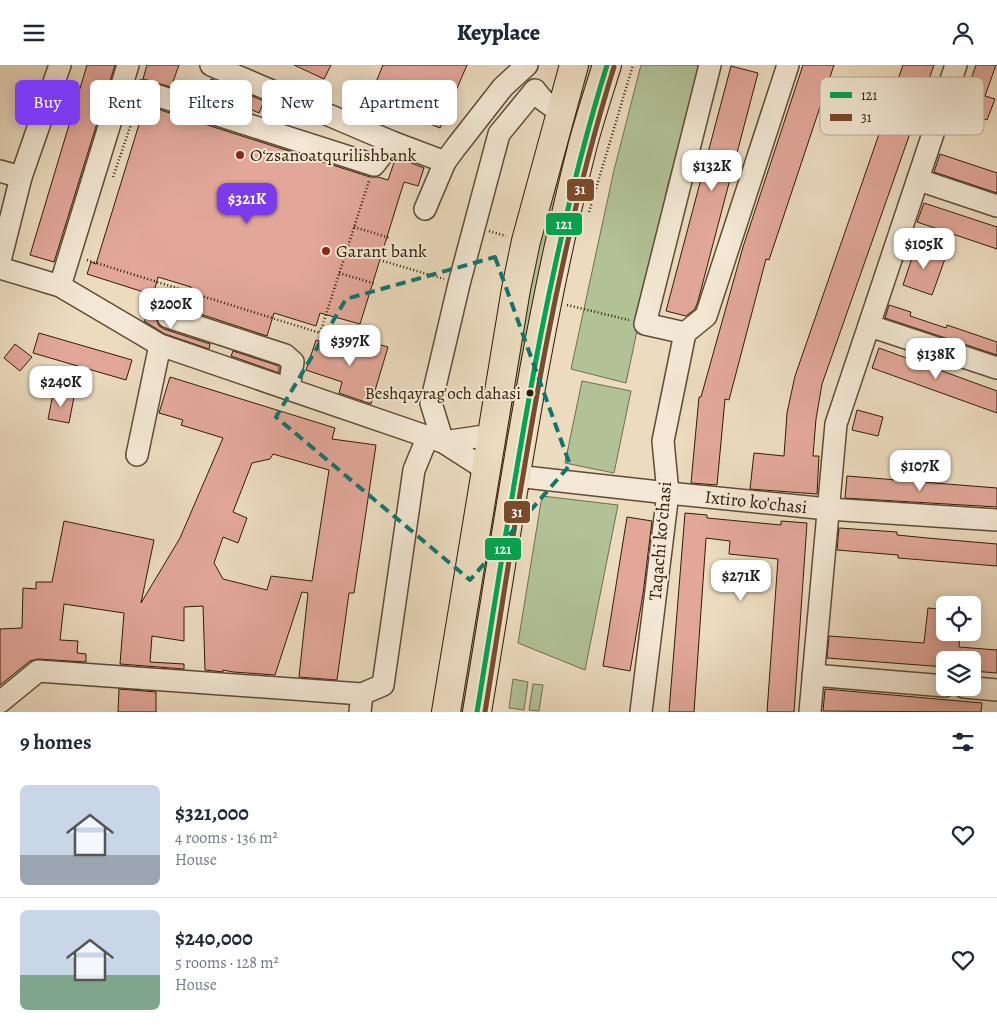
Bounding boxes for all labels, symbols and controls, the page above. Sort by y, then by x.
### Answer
text: Keyplace [457,18,540,48]
icon: menu [20,19,48,47]
icon: person [949,19,977,47]
legend [820,77,984,135]
chip: Buy [15,80,80,125]
chip: Rent [90,80,160,125]
chip: Filters [170,80,252,125]
chip: New [262,80,332,125]
chip: Apartment [342,80,457,125]
text: 121 [861,86,877,105]
text: 31 [861,108,872,127]
place label: Oʻzsanoatqurilishbank [250,143,416,167]
marker: Oʻzsanoatqurilishbank [234,149,246,161]
pin: $132K [677,149,747,192]
text: $132K [693,155,731,177]
line badge: 31 [566,178,595,202]
text: 31 [574,180,586,199]
pin: $321K [212,183,282,225]
text: $321K [228,188,266,210]
line badge: 121 [545,212,583,236]
text: 121 [556,215,572,234]
pin: $105K [889,227,959,270]
text: $105K [905,233,943,255]
place label: Garant bank [336,239,427,263]
marker: Garant bank [320,245,332,257]
pin: $200K [136,287,206,330]
text: $200K [150,293,192,315]
pin: $397K [315,325,385,367]
text: $397K [330,330,370,352]
pin: $138K [901,337,971,380]
text: $138K [917,343,955,365]
pin: $240K [26,365,96,408]
text: $240K [40,371,82,393]
place label: Beshqayrag'och dahasi [365,382,521,405]
marker: Beshqayrag'och dahasi [525,388,535,398]
pin: $107K [885,449,955,492]
text: $107K [901,455,939,477]
street label: Taqachi koʻchasi [643,480,677,602]
street label: Ixtiro ko'chasi [704,485,808,519]
line badge: 31 [503,500,531,524]
text: 31 [511,503,523,522]
line badge: 121 [484,537,522,561]
text: 121 [495,540,511,559]
pin: $271K [706,559,776,602]
text: $271K [722,565,760,587]
map controls [936,596,981,696]
button: locate [936,596,981,641]
button: layers [936,651,981,696]
text: 9 homes [20,728,91,756]
icon: filters [949,728,977,756]
text: $321,000 [175,799,249,827]
icon: home [60,805,120,865]
icon: heart [949,821,977,849]
text: 4 rooms · 136 m² [175,827,278,849]
text: House [175,849,217,871]
text: $240,000 [175,924,253,952]
icon: home [60,930,120,990]
icon: heart [949,946,977,974]
text: 5 rooms · 128 m² [175,952,279,974]
text: House [175,974,217,996]

